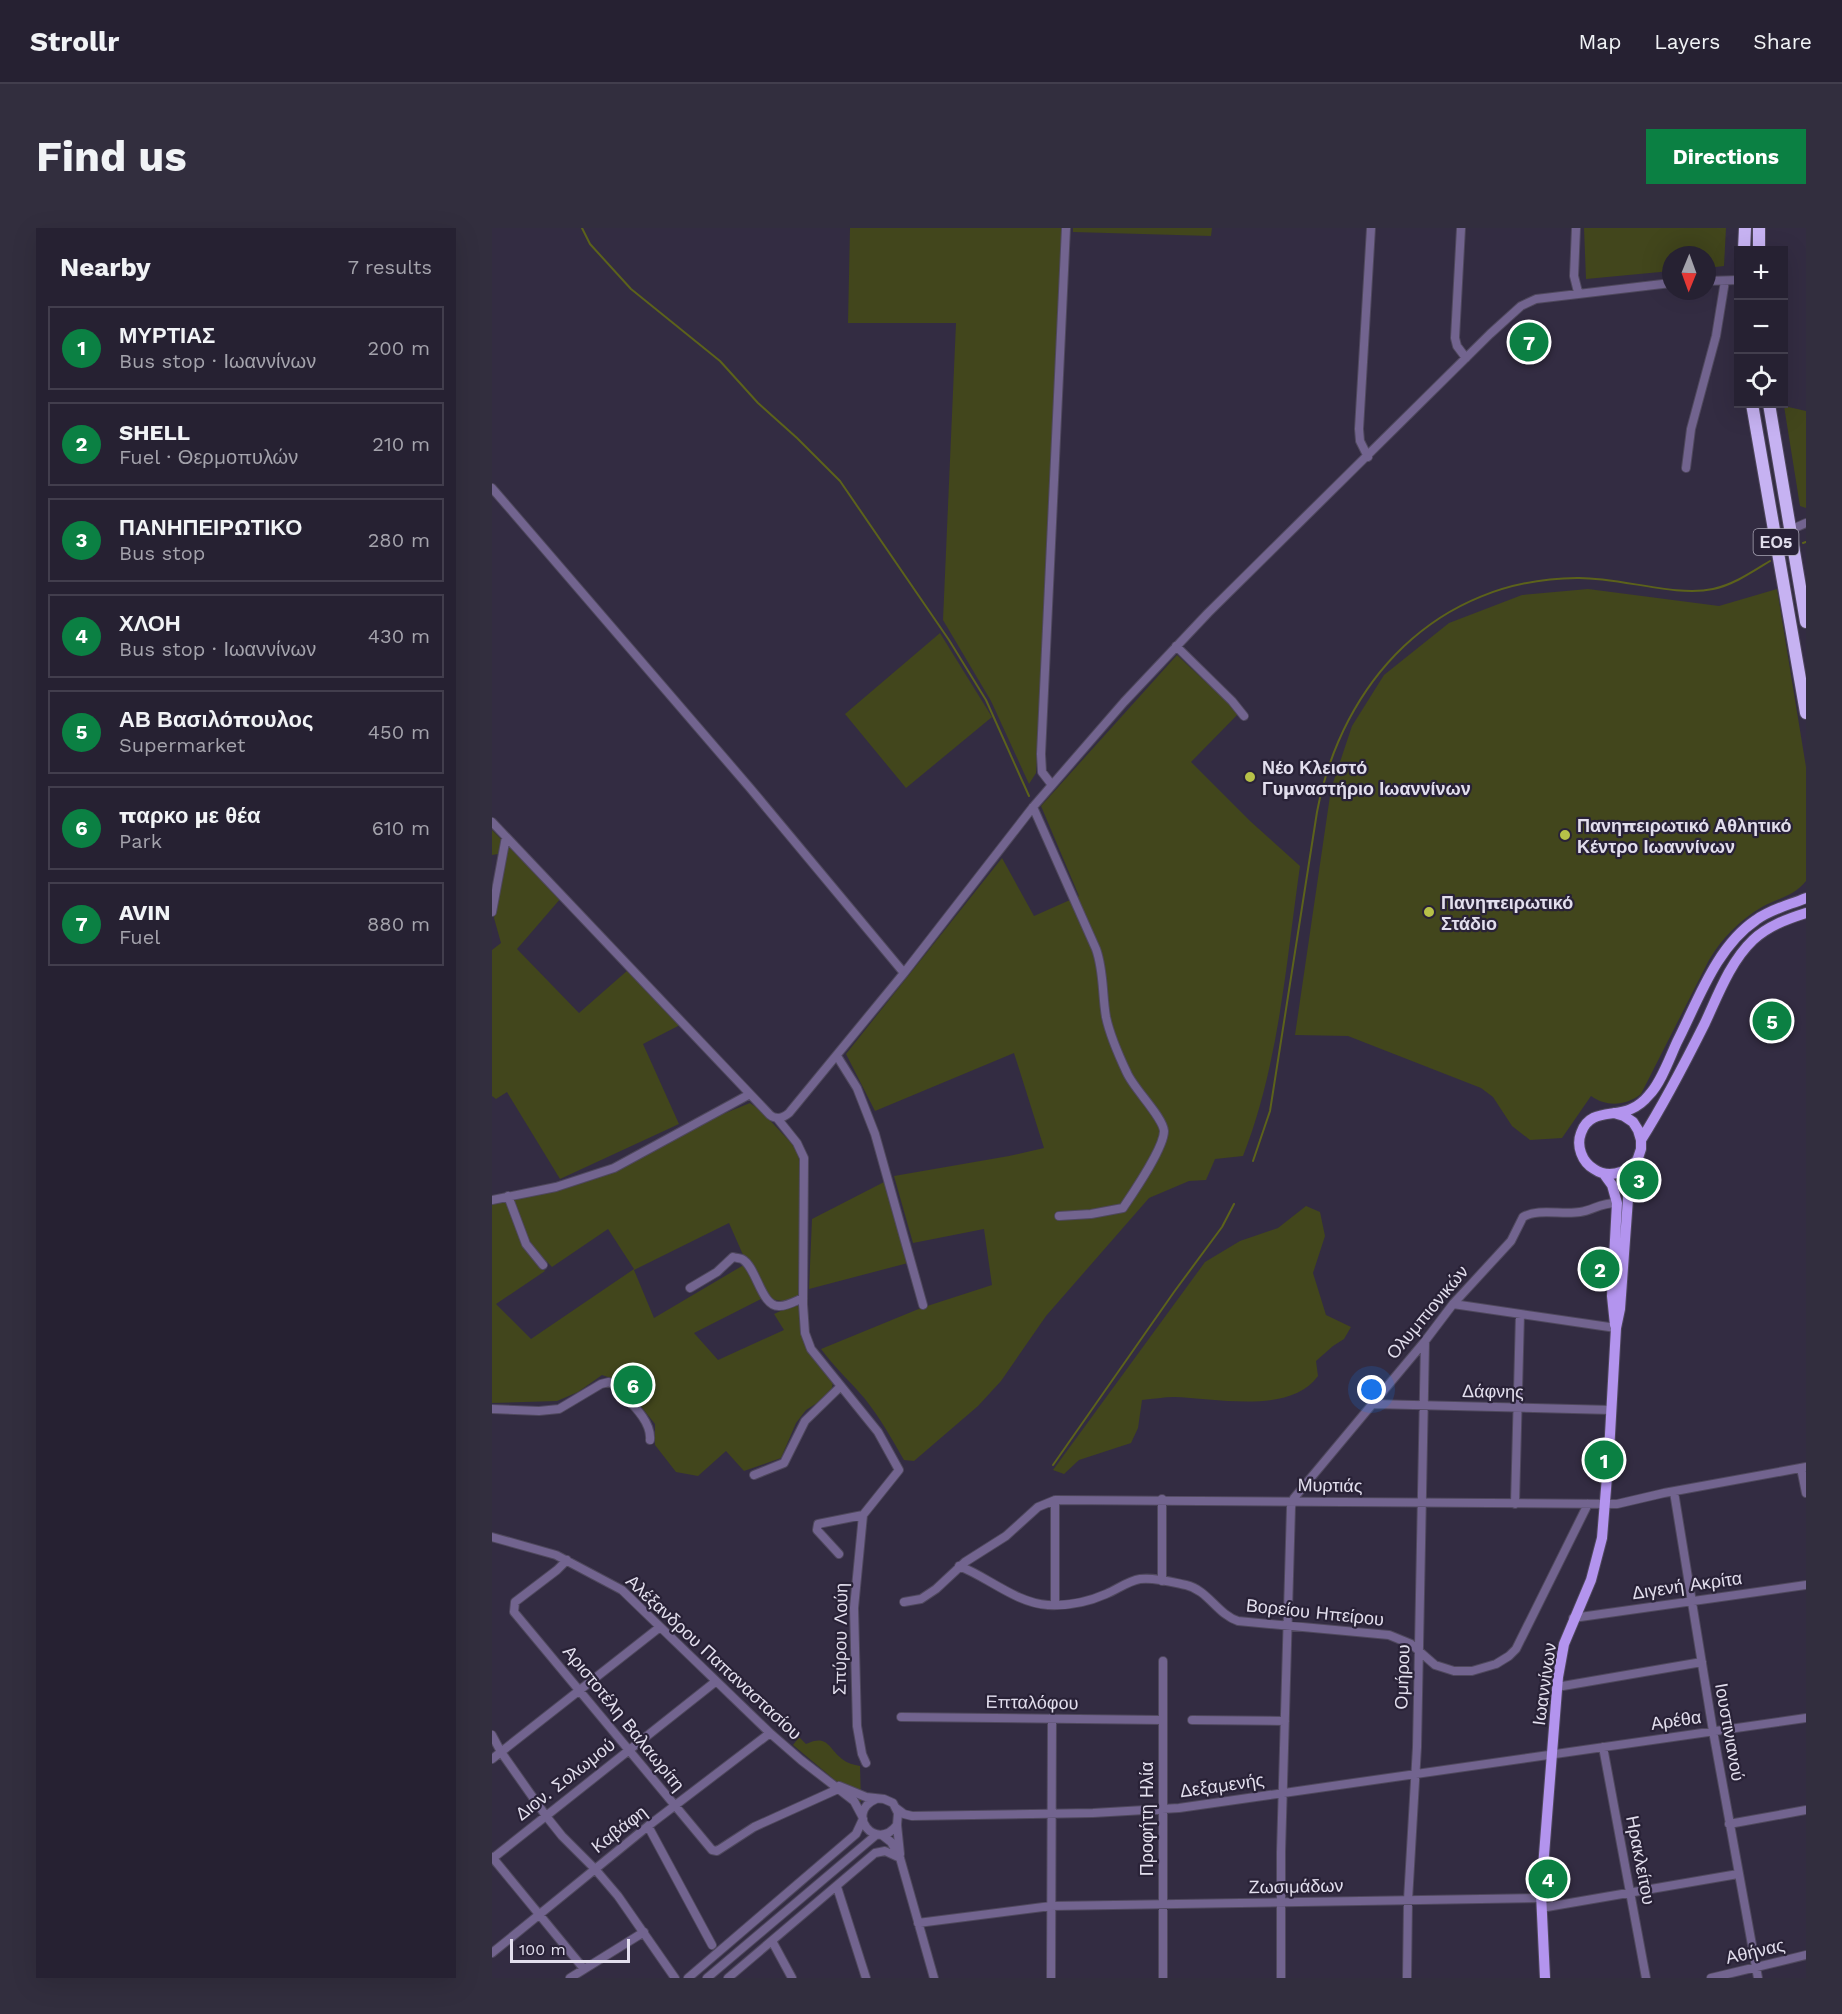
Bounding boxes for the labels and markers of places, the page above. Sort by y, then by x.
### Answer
pin: 7 [1510,320,1548,364]
place label: Νέο Κλειστό Γυμναστήριο Ιωαννίνων [1262,757,1471,799]
marker: Νέο Κλειστό Γυμναστήριο Ιωαννίνων [1243,770,1257,784]
place label: Πανηπειρωτικό Αθλητικό Κέντρο Ιωαννίνων [1577,815,1791,857]
marker: Πανηπειρωτικό Αθλητικό Κέντρο Ιωαννίνων [1558,828,1572,842]
place label: Πανηπειρωτικό Στάδιο [1441,892,1573,934]
marker: Πανηπειρωτικό Στάδιο [1422,905,1436,919]
pin: 5 [1752,998,1792,1044]
pin: 3 [1620,1158,1658,1202]
pin: 2 [1580,1246,1620,1292]
pin: 6 [614,1362,652,1408]
pin: 1 [1584,1438,1624,1482]
pin: 4 [1528,1856,1568,1902]

